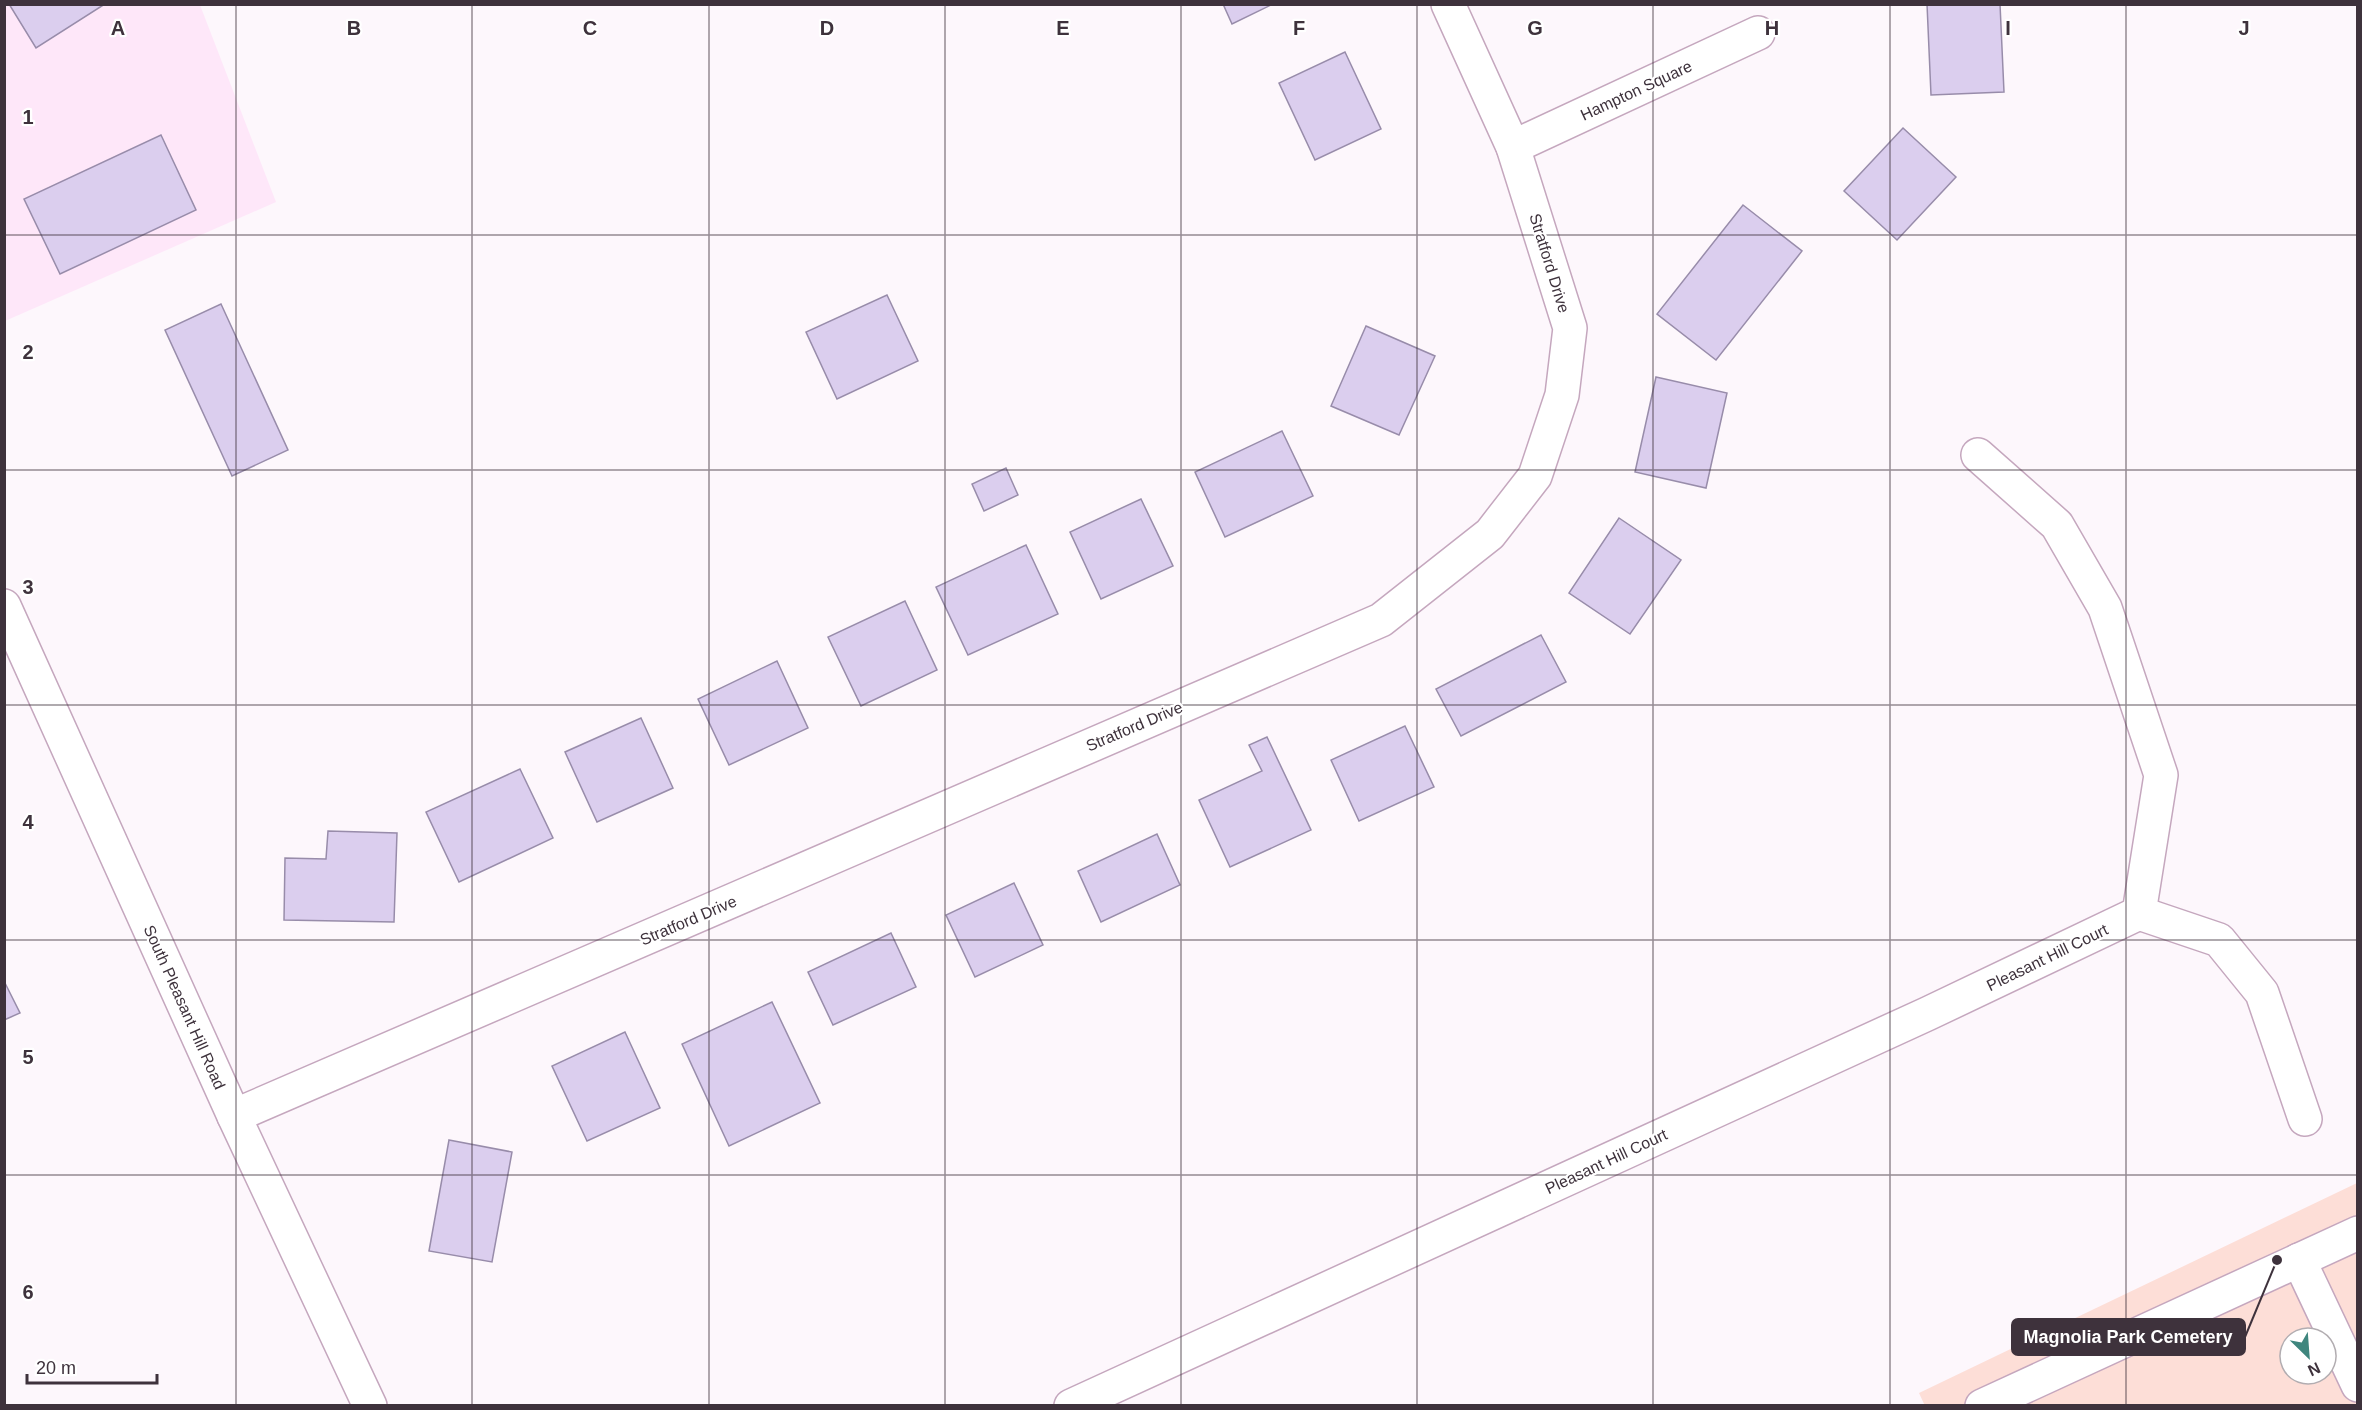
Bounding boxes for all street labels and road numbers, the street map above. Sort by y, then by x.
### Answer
street label: Hampton Square [1578,57,1695,124]
street label: Stratford Drive [1526,211,1573,315]
street label: Stratford Drive [1083,698,1185,754]
street label: Stratford Drive [637,892,739,948]
street label: Pleasant Hill Court [1984,921,2111,994]
street label: South Pleasant Hill Road [141,922,228,1092]
street label: Pleasant Hill Court [1543,1126,1670,1197]

